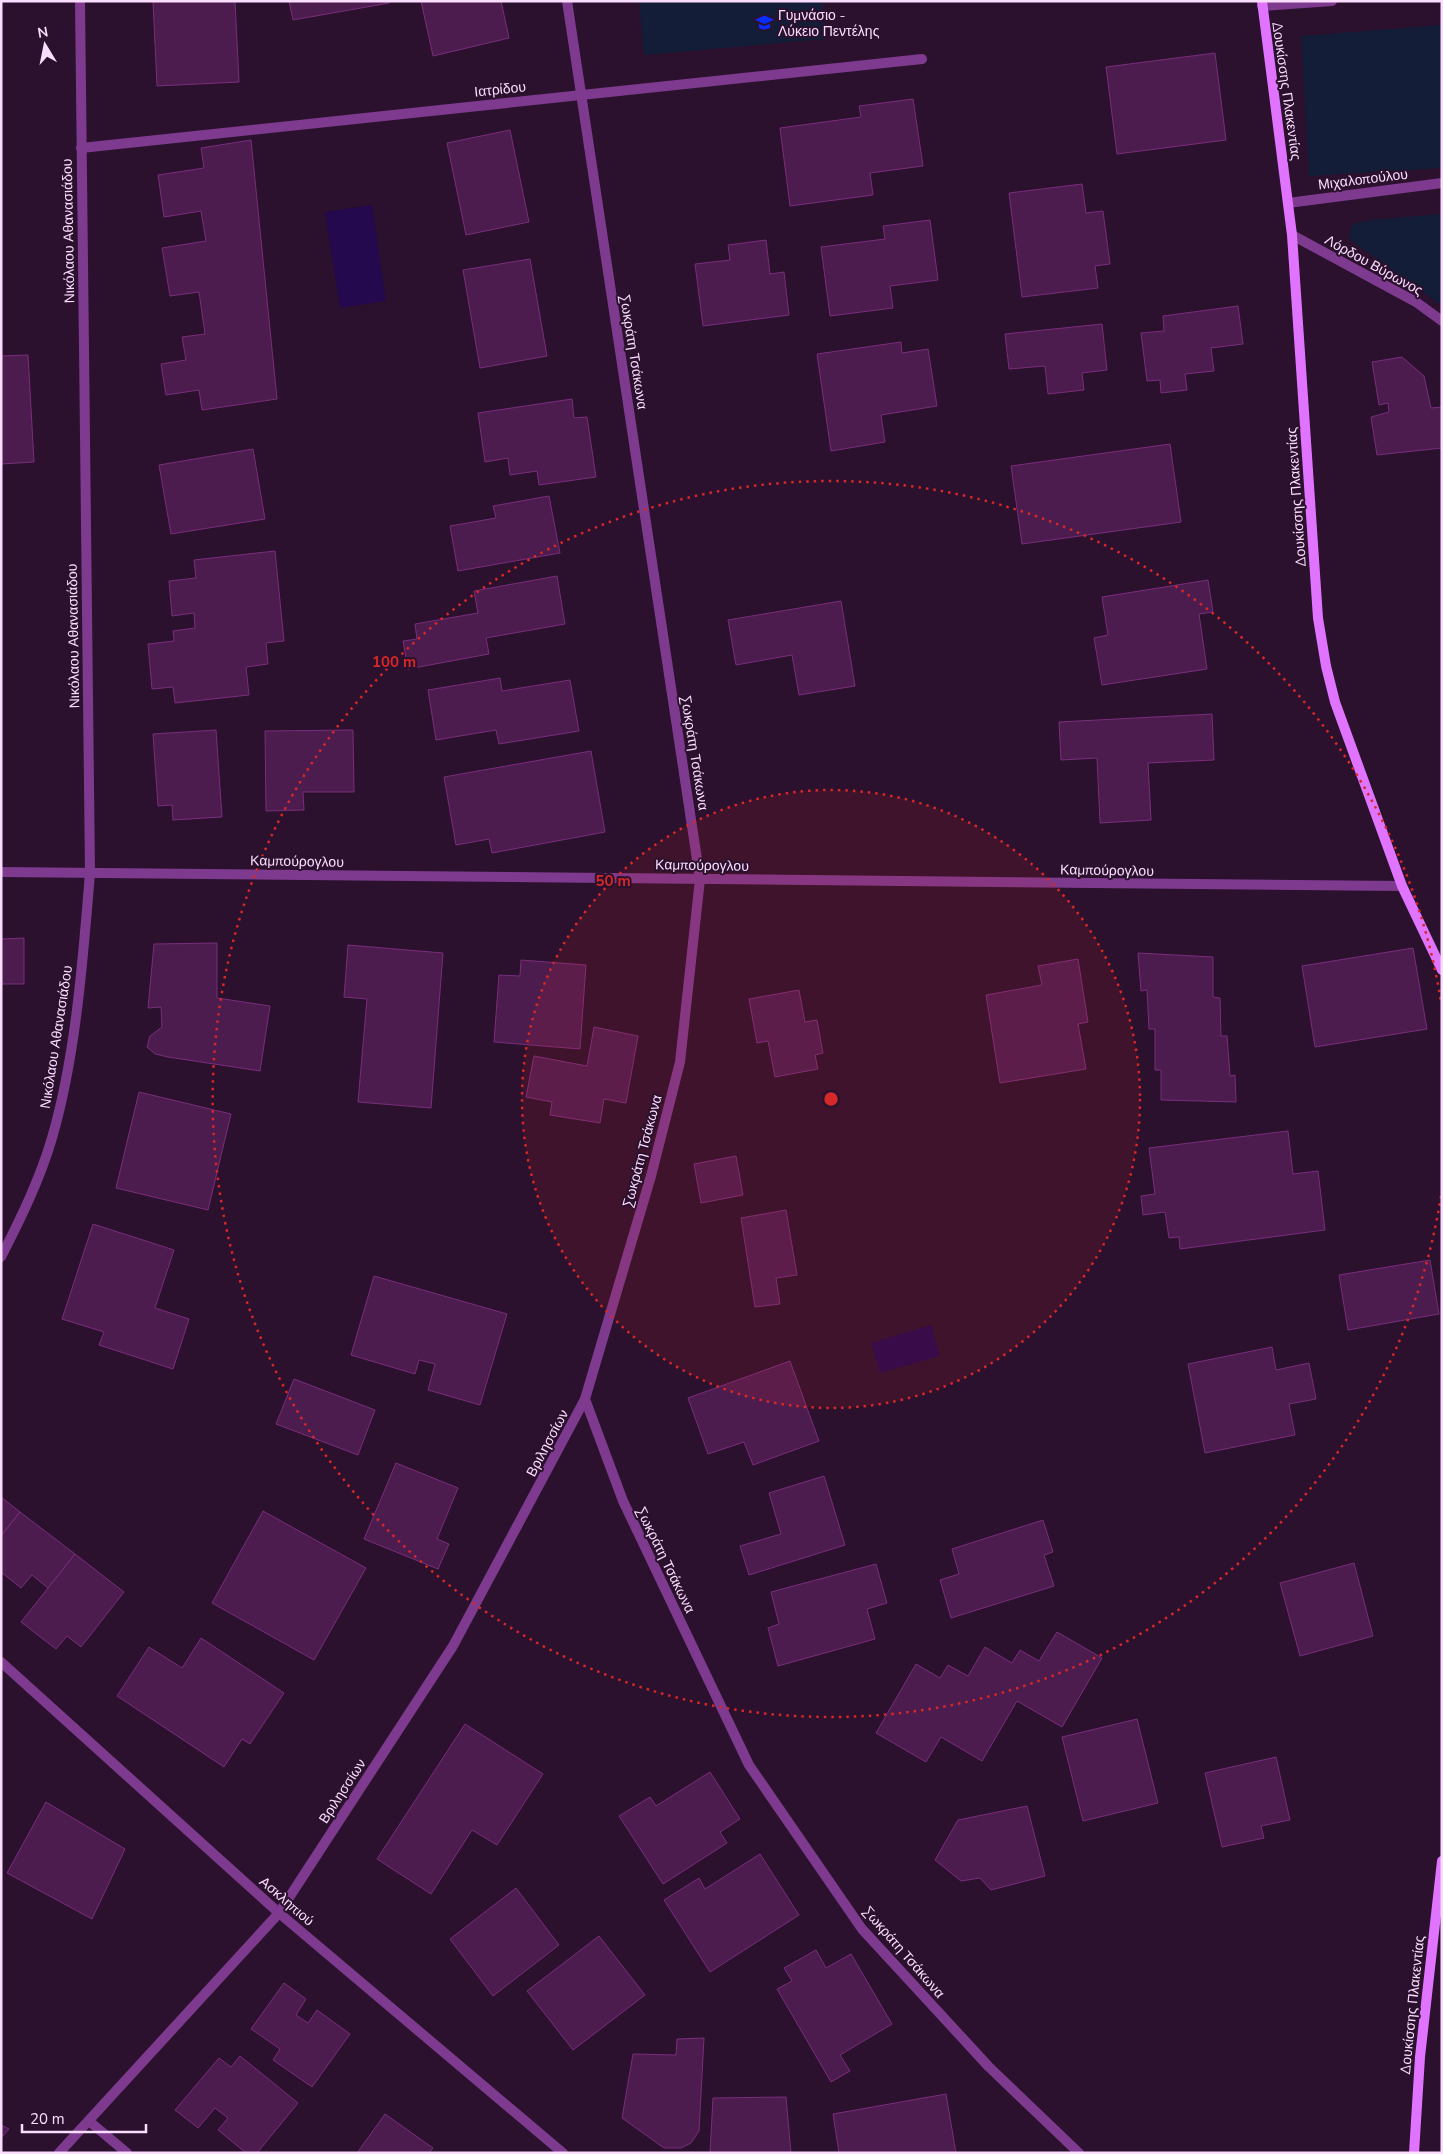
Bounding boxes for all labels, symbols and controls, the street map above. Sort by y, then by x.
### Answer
place label: Γυμνάσιο - Λύκειο Πεντέλης [778,6,880,41]
school or university icon: Γυμνάσιο - Λύκειο Πεντέλης [754,13,774,33]
north arrow [20,20,70,70]
street label: Δουκίσσης Πλακεντίας [1267,20,1306,162]
text: N [36,22,50,43]
street label: Ιατρίδου [473,77,527,102]
street label: Νικόλαου Αθανασιάδου [58,158,79,304]
street label: Μιχαλοπούλου [1317,165,1409,194]
street label: Λόρδου Βύρωνος [1321,231,1426,300]
street label: Σωκράτη Τσάκωνα [615,293,652,411]
street label: Δουκίσσης Πλακεντίας [1282,426,1311,567]
street label: Νικόλαου Αθανασιάδου [63,563,84,709]
text: 100 m [372,652,416,672]
street label: Σωκράτη Τσάκωνα [676,694,713,812]
street label: Καμπούρογλου [250,851,344,872]
street label: Καμπούρογλου [655,855,749,876]
street label: Καμπούρογλου [1060,860,1154,881]
text: 50 m [595,871,631,891]
street label: Νικόλαου Αθανασιάδου [36,964,77,1110]
centre of rings [822,1090,840,1108]
street label: Σωκράτη Τσάκωνα [618,1093,667,1210]
street label: Βριλησσίων [522,1406,573,1480]
street label: Σωκράτη Τσάκωνα [632,1504,699,1616]
street label: Βριλησσίων [314,1755,370,1827]
street label: Ασκληπιού [255,1872,318,1930]
street label: Σωκράτη Τσάκωνα [858,1902,949,2002]
street label: Δουκίσσης Πλακεντίας [1396,1934,1429,2076]
scale bar [22,2102,146,2134]
text: 20 m [30,2109,65,2129]

